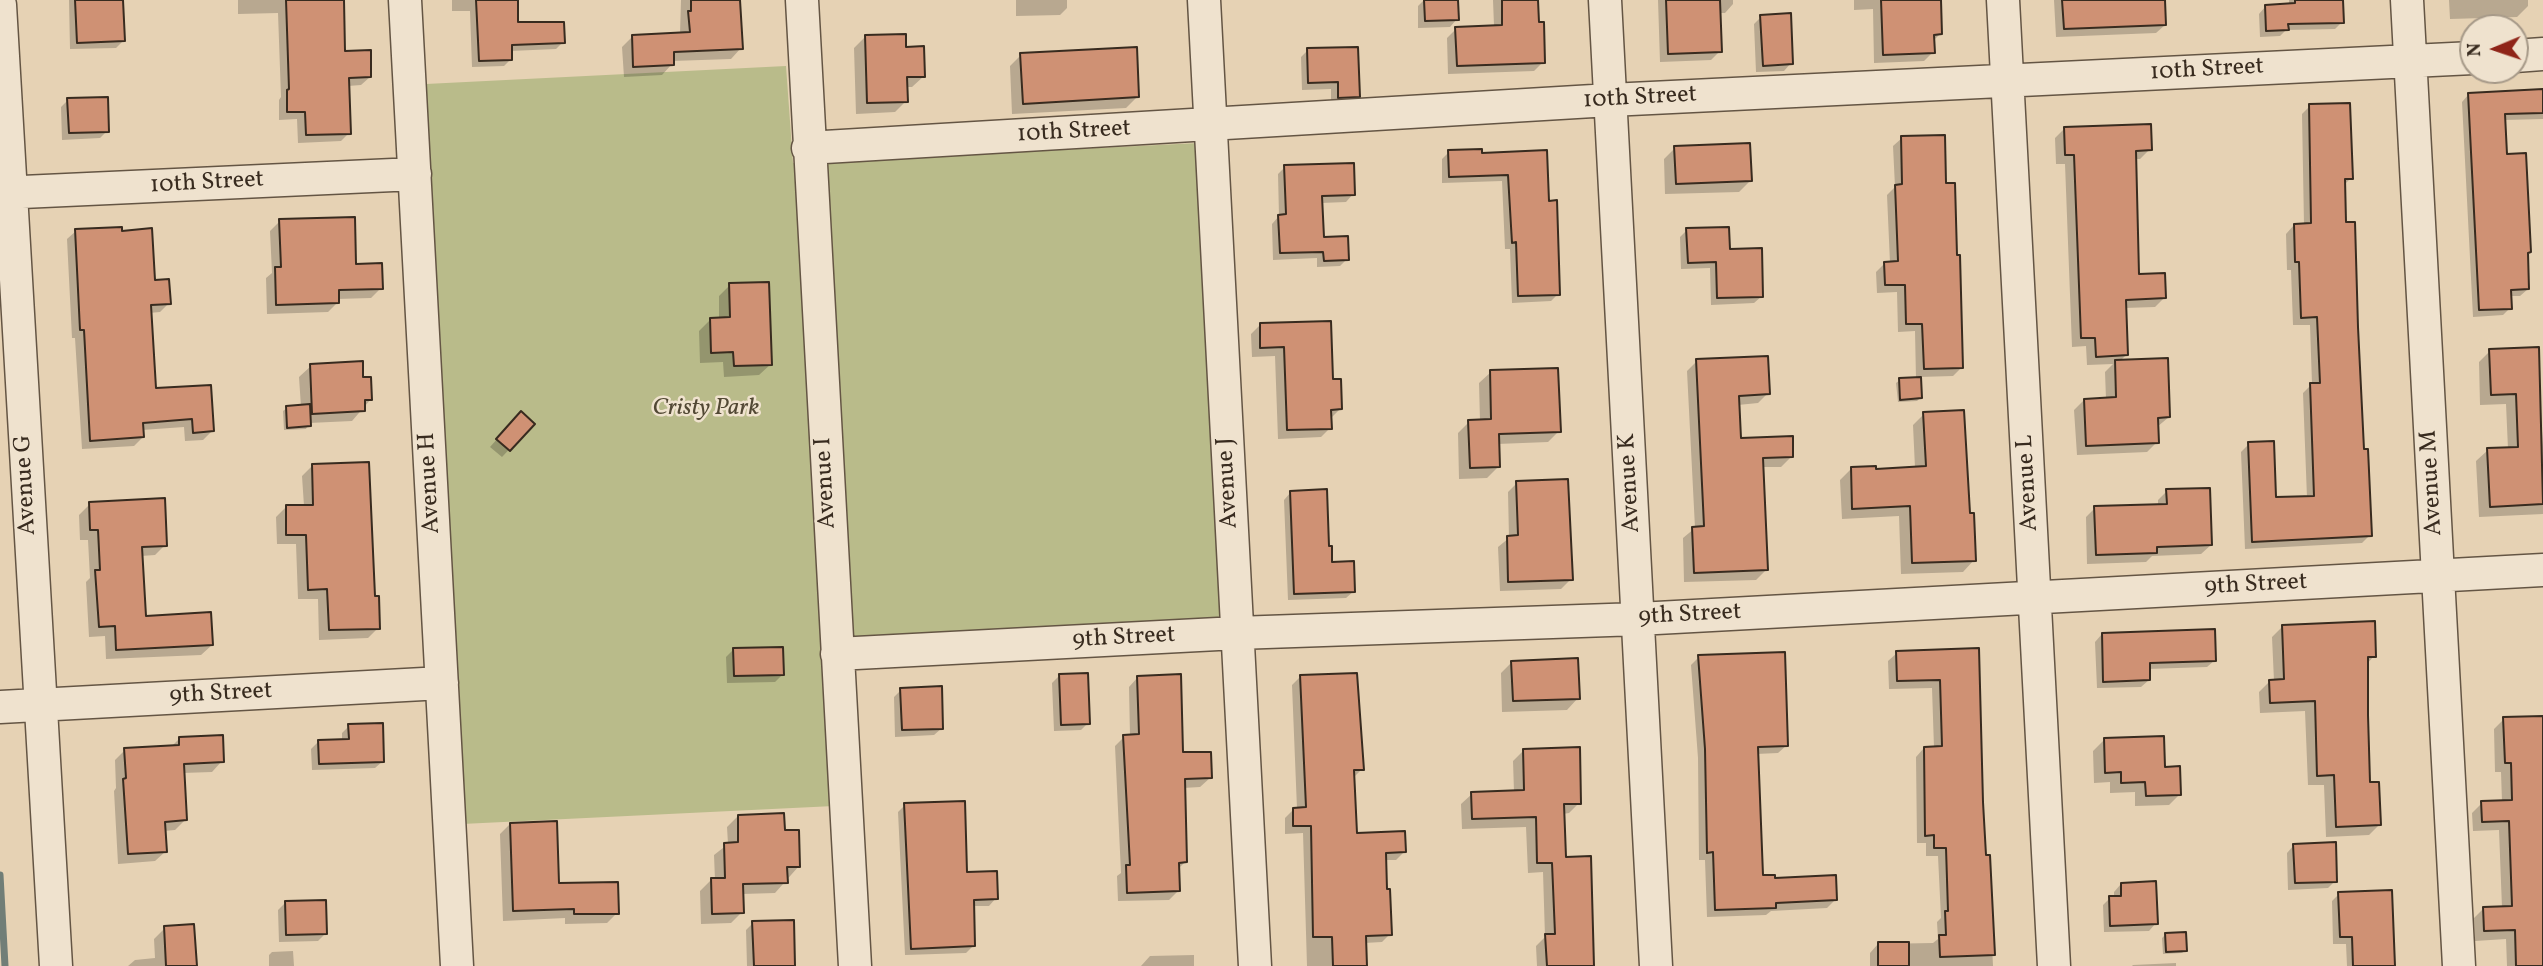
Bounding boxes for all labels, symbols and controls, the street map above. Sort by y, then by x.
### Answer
north arrow [2459,14,2529,84]
text: N [2462,42,2488,57]
street label: 10th Street [2149,54,2265,88]
street label: 10th Street [1582,82,1698,116]
street label: 10th Street [1016,116,1132,150]
street label: 10th Street [149,167,265,201]
park label: Cristy Park [653,396,759,424]
street label: Avenue M [2416,429,2450,537]
street label: Avenue H [414,432,448,534]
street label: Avenue K [1614,433,1648,533]
street label: Avenue G [10,434,44,536]
street label: Avenue L [2012,434,2046,532]
street label: Avenue I [810,436,844,530]
street label: Avenue J [1212,437,1246,529]
street label: 9th Street [2204,569,2308,603]
street label: 9th Street [1638,599,1742,633]
street label: 9th Street [1072,622,1176,656]
street label: 9th Street [169,678,273,712]

